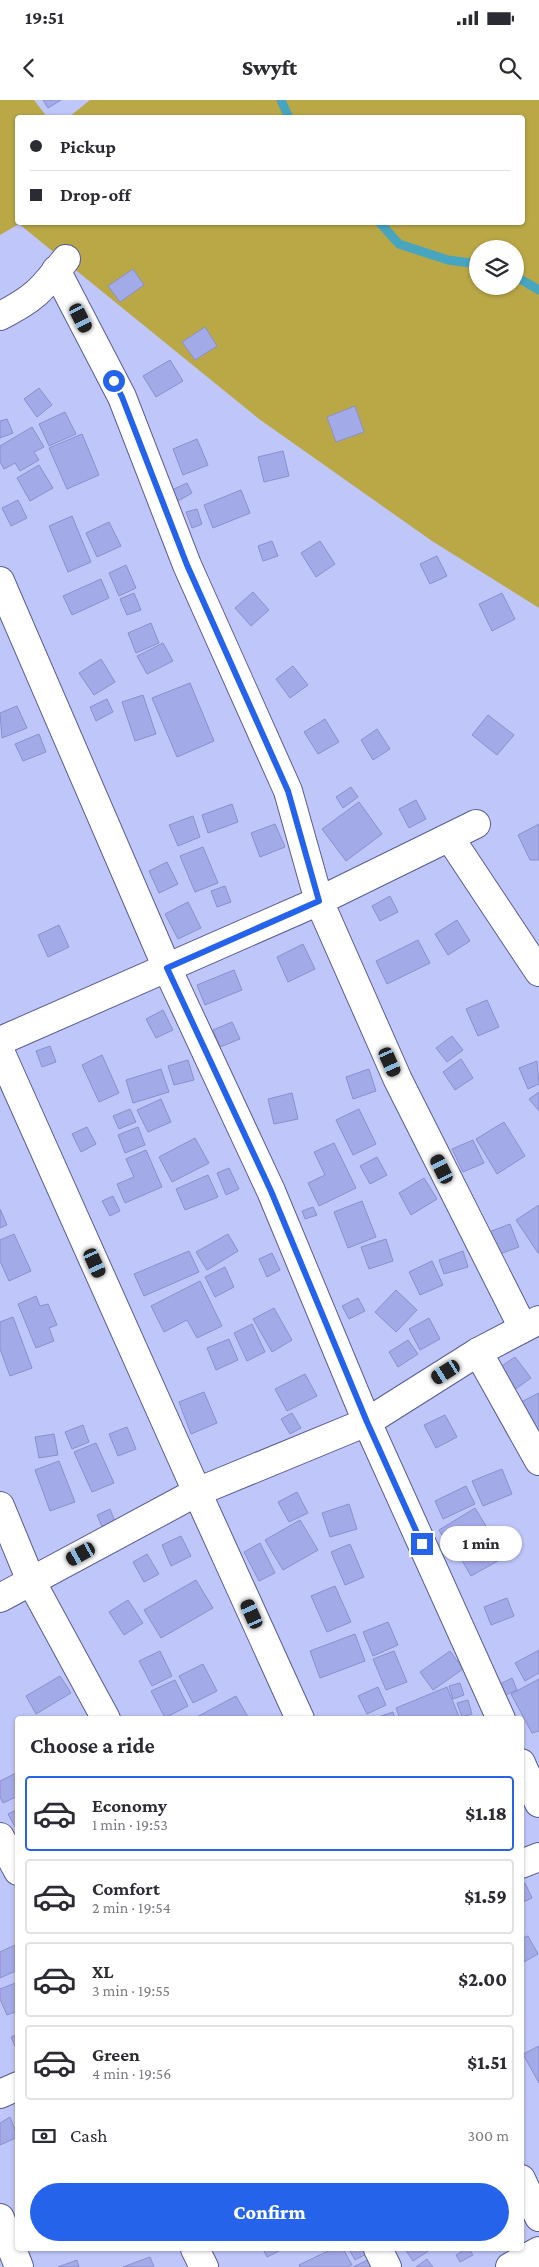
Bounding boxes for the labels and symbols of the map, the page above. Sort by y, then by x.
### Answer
car [67,301,94,335]
route start [103,370,125,392]
car [377,1045,402,1079]
car [428,1152,455,1186]
car [82,1246,107,1280]
car [429,1358,462,1386]
callout: 1 min [440,1526,522,1562]
route end [411,1533,433,1555]
car [64,1540,97,1568]
car [239,1597,264,1631]

